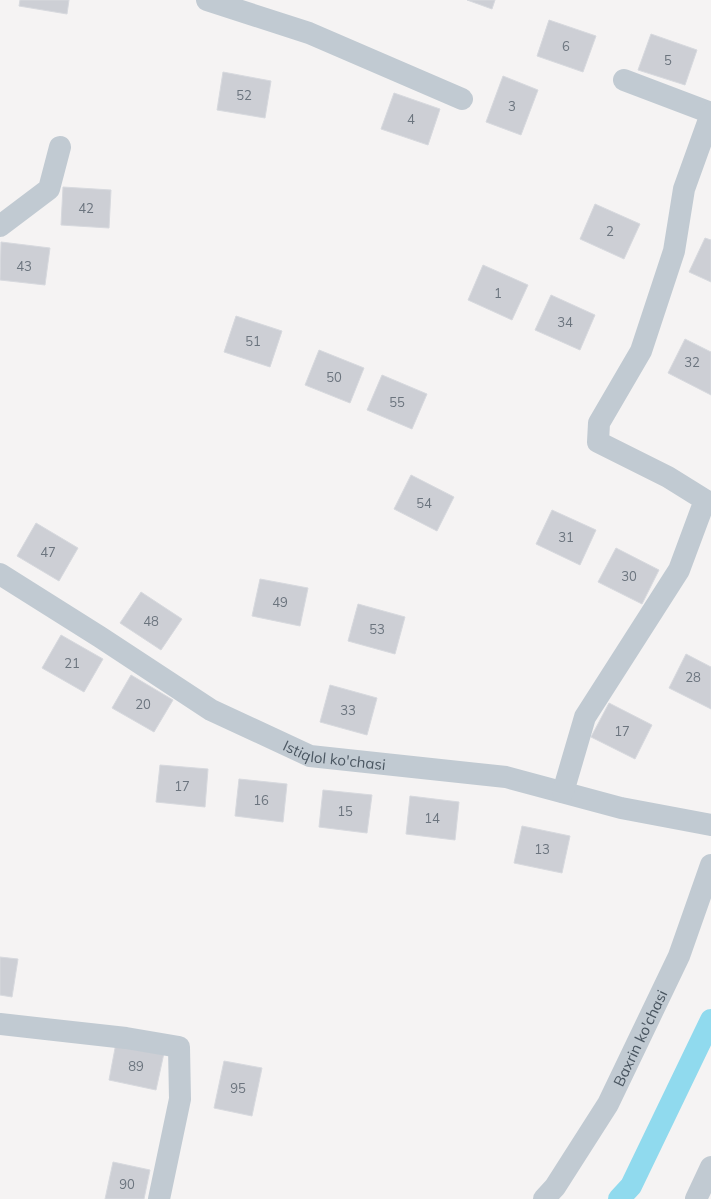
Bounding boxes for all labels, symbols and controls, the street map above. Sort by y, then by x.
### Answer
house number: 6 [562,38,570,54]
house number: 5 [664,52,672,68]
house number: 52 [236,87,252,103]
house number: 3 [508,98,516,114]
house number: 4 [407,111,415,127]
house number: 42 [78,200,94,216]
house number: 2 [606,223,614,239]
house number: 43 [16,258,32,274]
house number: 1 [494,285,502,301]
house number: 34 [557,314,573,330]
house number: 51 [245,333,261,349]
house number: 32 [684,354,700,370]
house number: 50 [326,369,342,385]
house number: 55 [389,394,405,410]
house number: 54 [416,495,432,511]
house number: 31 [558,529,574,545]
house number: 47 [40,544,56,560]
house number: 30 [621,568,637,584]
house number: 49 [272,594,288,610]
house number: 48 [143,613,159,629]
house number: 53 [369,621,385,637]
house number: 21 [64,655,80,671]
house number: 28 [685,669,701,685]
house number: 20 [135,696,151,712]
house number: 33 [340,702,356,718]
house number: 17 [614,723,630,739]
street label: Istiqlol ko'chasi [280,735,387,774]
house number: 17 [174,778,190,794]
house number: 16 [253,792,269,808]
house number: 15 [337,803,353,819]
house number: 14 [424,810,440,826]
house number: 13 [534,841,550,857]
street label: Baxrin ko'chasi [608,987,671,1089]
house number: 89 [128,1058,144,1074]
house number: 95 [230,1080,246,1096]
house number: 90 [119,1176,135,1192]

